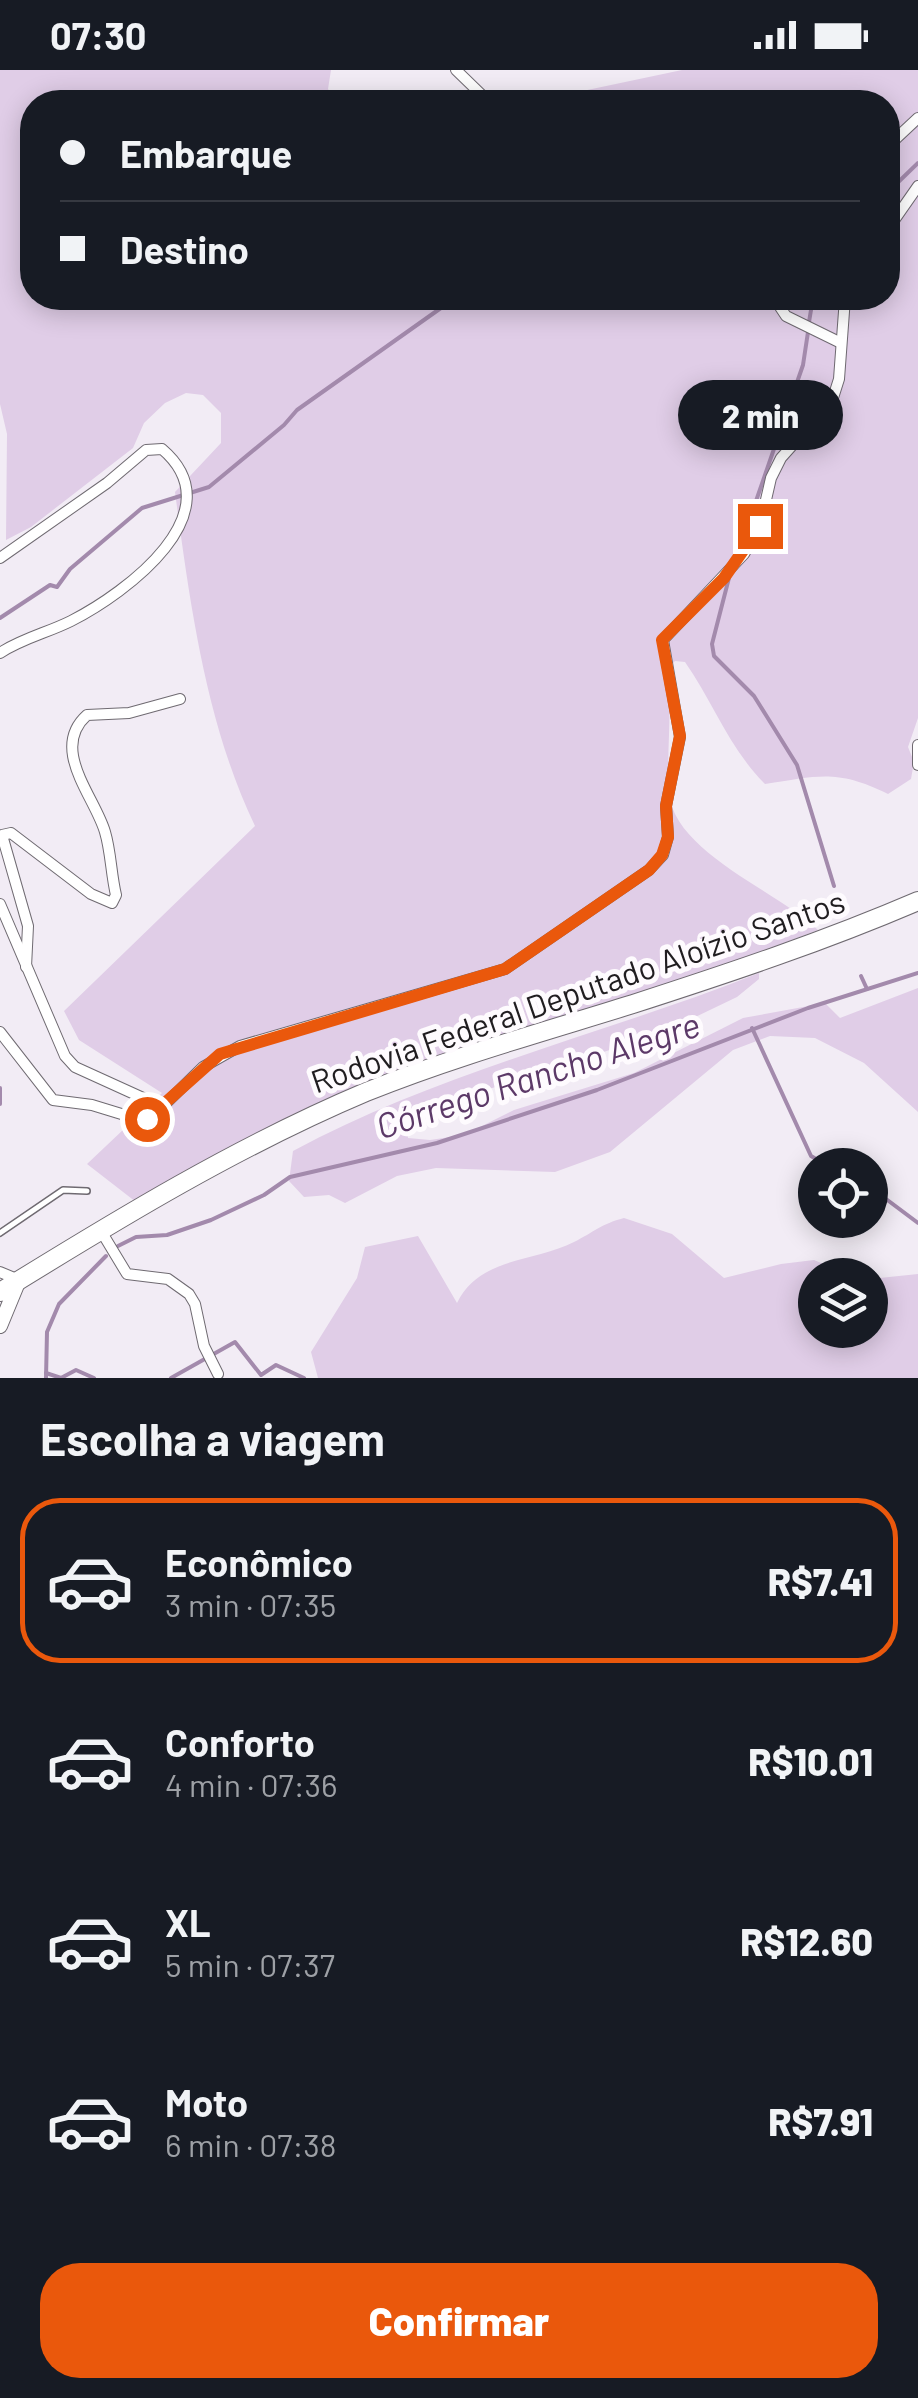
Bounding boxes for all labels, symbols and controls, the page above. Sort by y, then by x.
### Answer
text: 07:30 [50,12,147,58]
text: Embarque [120,130,292,176]
text: Destino [120,226,249,272]
callout: 2 min [678,381,842,451]
text: 2 min [722,396,799,434]
route end [738,504,783,549]
street label: Rodovia Federal Deputado Aloízio Santos [306,881,849,1100]
water label: Córrego Rancho Alegre [370,1002,705,1146]
route start [125,1097,170,1142]
map controls [798,1148,888,1348]
button: locate [798,1148,888,1238]
button: layers [798,1258,888,1348]
text: Escolha a viagem [40,1411,385,1465]
icon: car [45,1536,135,1626]
text: Econômico [165,1539,353,1585]
text: R$7.41 [768,1558,873,1604]
text: 3 min · 07:35 [165,1585,336,1623]
icon: car [45,1716,135,1806]
text: Conforto [165,1719,315,1765]
text: R$10.01 [748,1738,873,1784]
text: 4 min · 07:36 [165,1765,337,1803]
icon: car [45,1896,135,1986]
text: XL [165,1899,211,1945]
text: R$12.60 [740,1918,873,1964]
text: 5 min · 07:37 [165,1945,335,1983]
icon: car [45,2076,135,2166]
text: Moto [165,2079,248,2125]
text: R$7.91 [768,2098,873,2144]
text: 6 min · 07:38 [165,2125,337,2163]
button: Confirmar [40,2263,878,2378]

